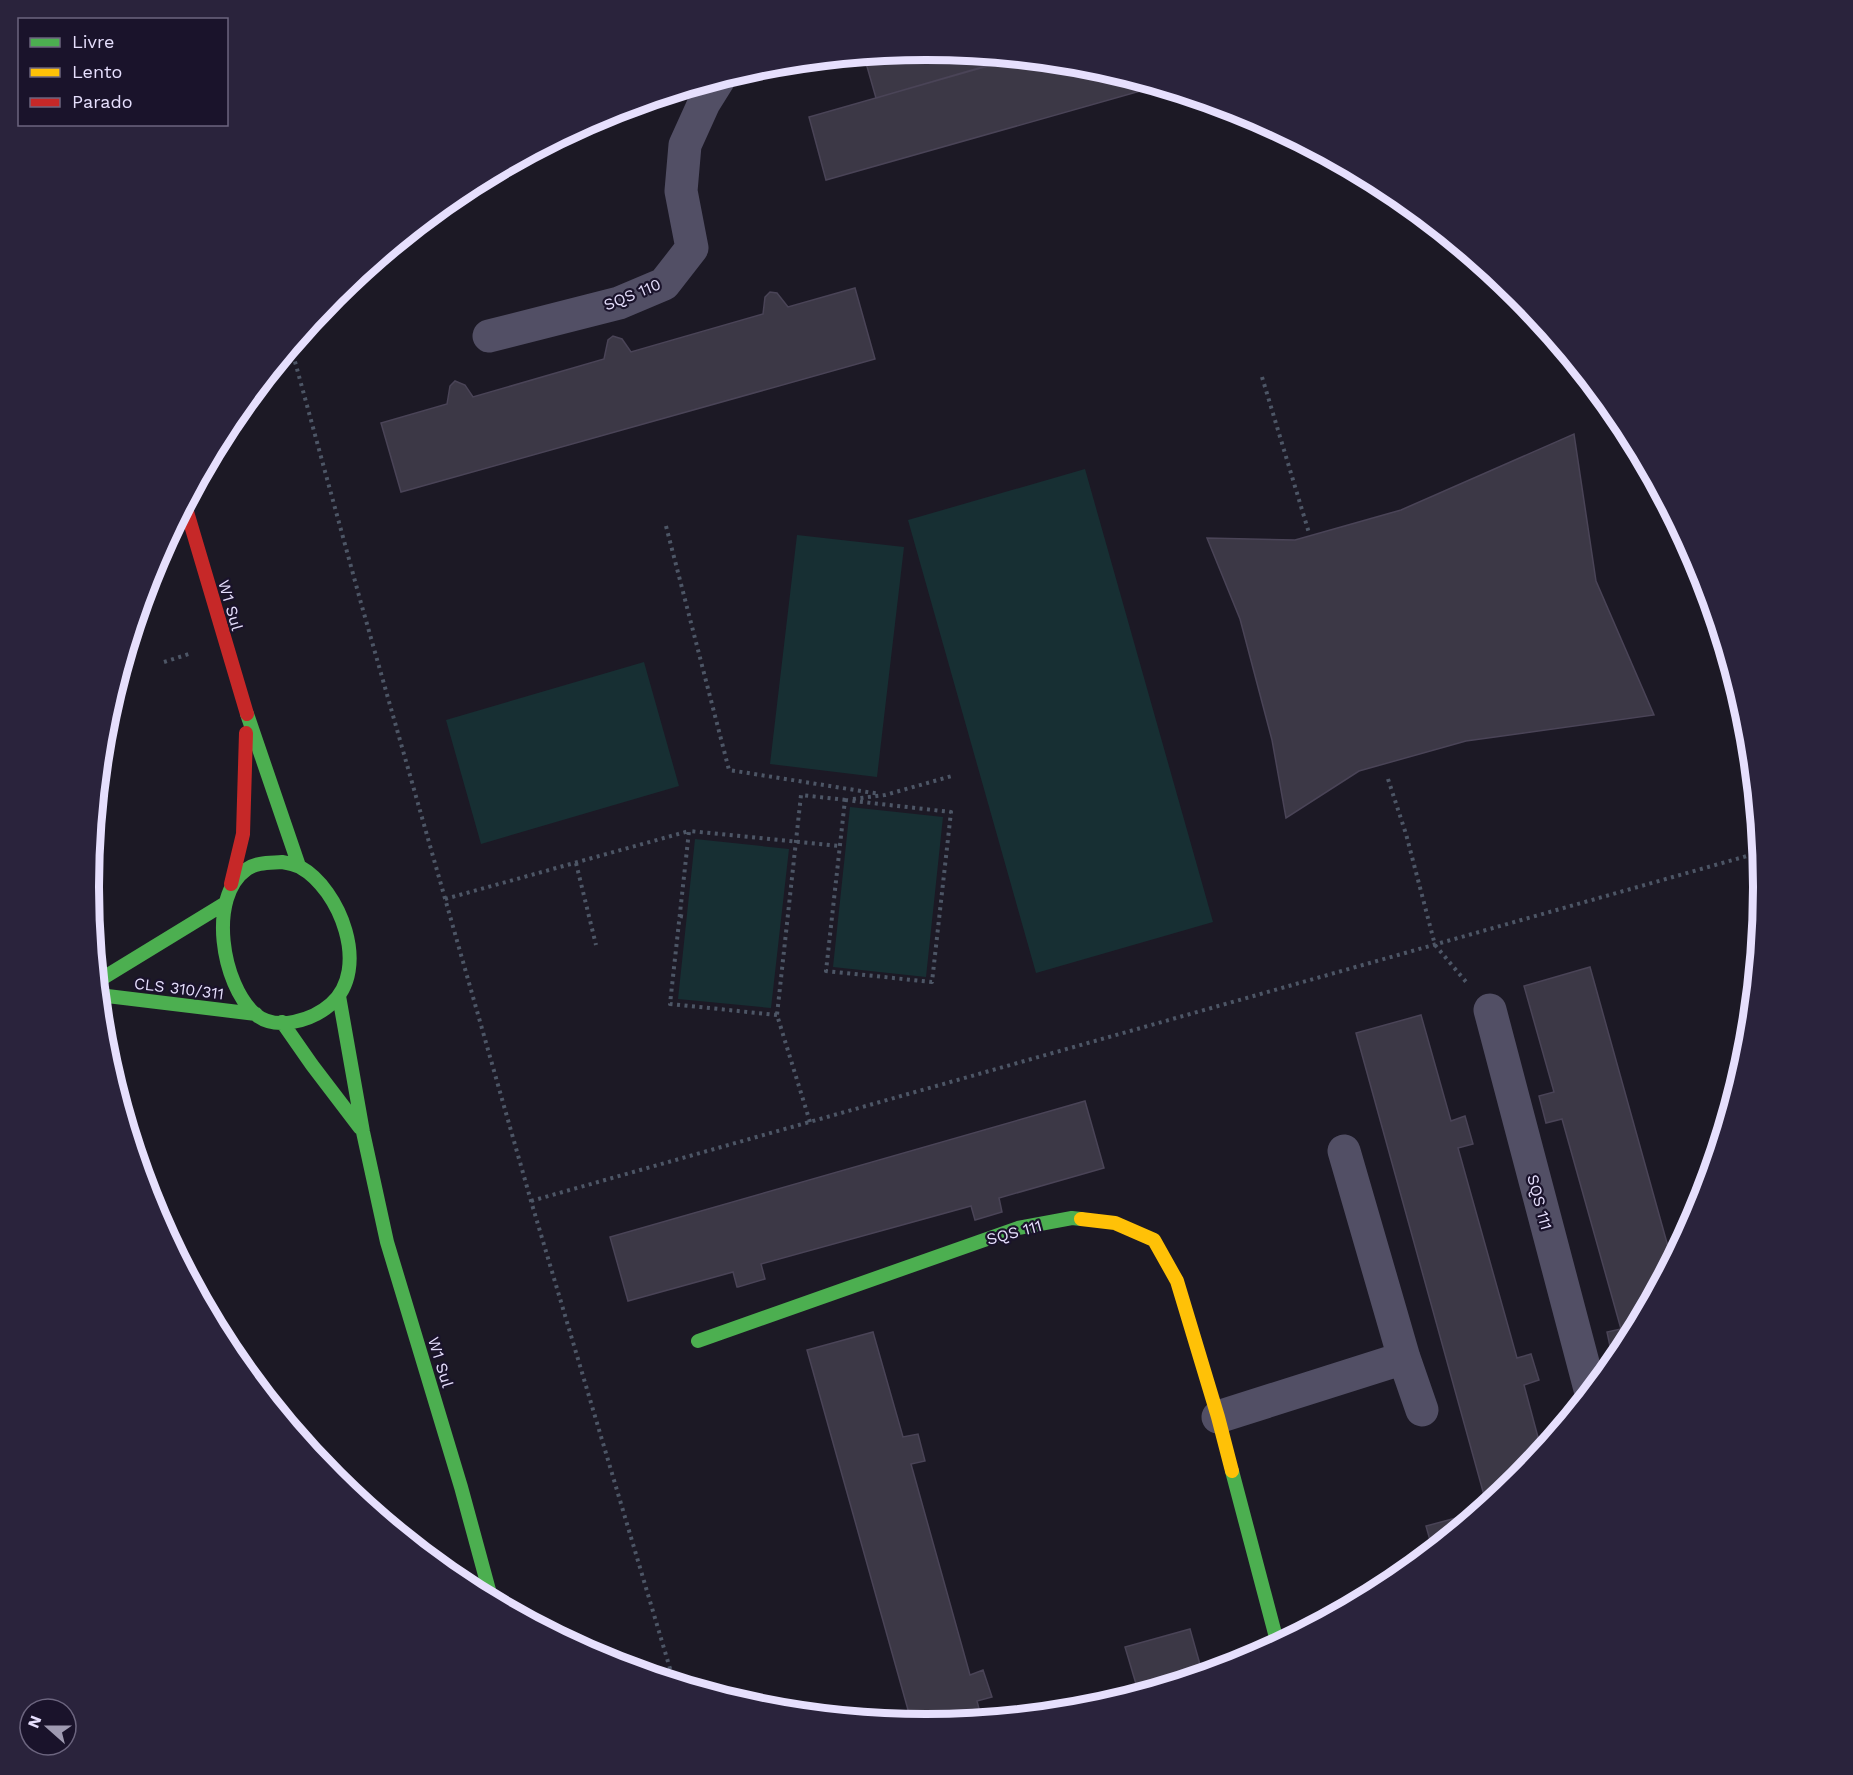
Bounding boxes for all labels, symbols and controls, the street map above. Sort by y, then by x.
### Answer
legend [18,18,228,126]
text: Livre [72,31,114,52]
text: Lento [72,61,122,82]
text: Parado [72,91,133,112]
street label: SQS 110 [601,274,664,315]
street label: W1 Sul [214,578,247,633]
street label: CLS 310/311 [133,974,225,1003]
street label: SQS 111 [1523,1172,1556,1232]
street label: SQS 111 [984,1216,1044,1249]
street label: W1 Sul [424,1334,457,1390]
north arrow [18,1697,78,1757]
text: N [23,1713,45,1731]

